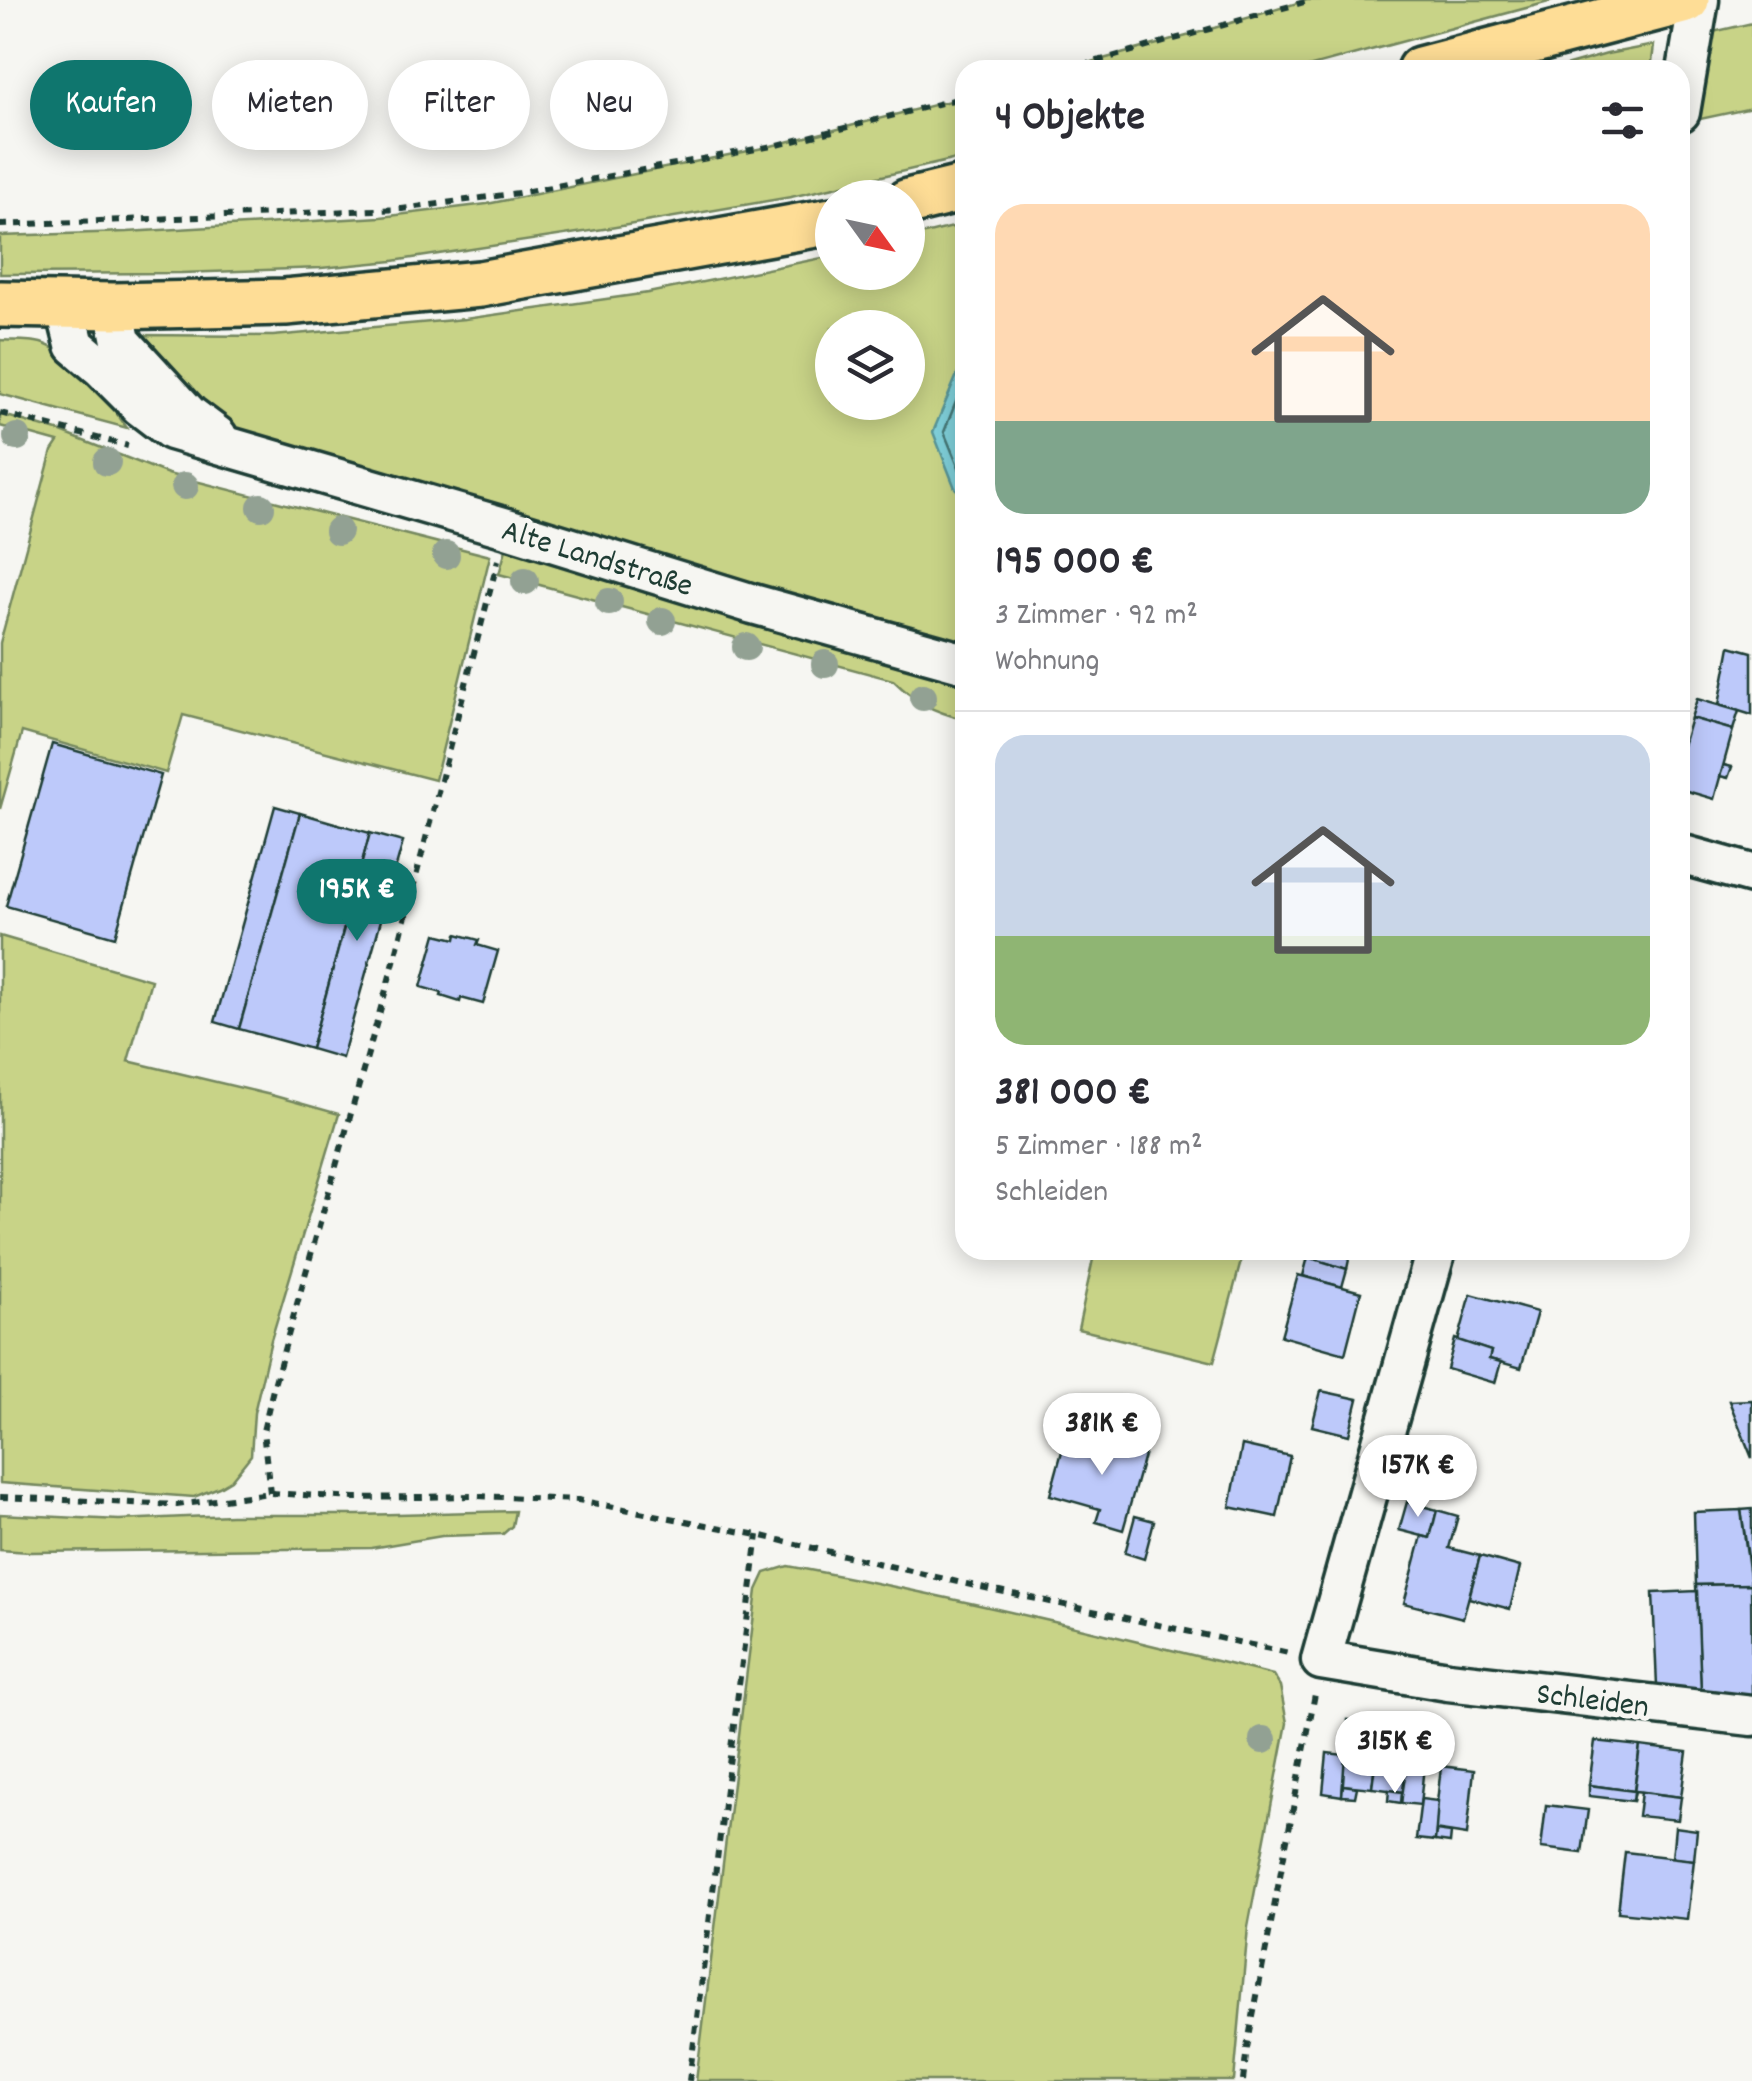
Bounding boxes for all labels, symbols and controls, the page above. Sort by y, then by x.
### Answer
chip: Kaufen [30,60,192,150]
chip: Mieten [212,60,368,150]
chip: Filter [388,60,530,150]
chip: Neu [550,60,668,150]
text: 4 Objekte [995,90,1145,150]
icon: filters [1595,93,1650,148]
north arrow [815,180,925,290]
map controls [815,180,925,420]
icon: home [1233,269,1413,449]
button: layers [815,310,925,420]
street label: Alte Landstraße [495,510,698,612]
text: 195 000 € [995,534,1154,594]
text: 3 Zimmer · 92 m² [995,594,1198,640]
text: Wohnung [995,640,1100,686]
icon: home [1233,800,1413,980]
pin: 195K € [276,859,438,944]
text: 195K € [319,868,395,914]
text: 381 000 € [995,1065,1151,1125]
text: 5 Zimmer · 188 m² [995,1125,1203,1171]
text: Schleiden [995,1171,1108,1217]
pin: 381K € [1021,1393,1183,1478]
text: 381K € [1065,1402,1139,1448]
pin: 157K € [1337,1435,1499,1520]
text: 157K € [1381,1444,1455,1490]
street label: Schleiden [1533,1673,1651,1733]
pin: 315K € [1314,1711,1476,1796]
text: 315K € [1357,1720,1433,1766]

